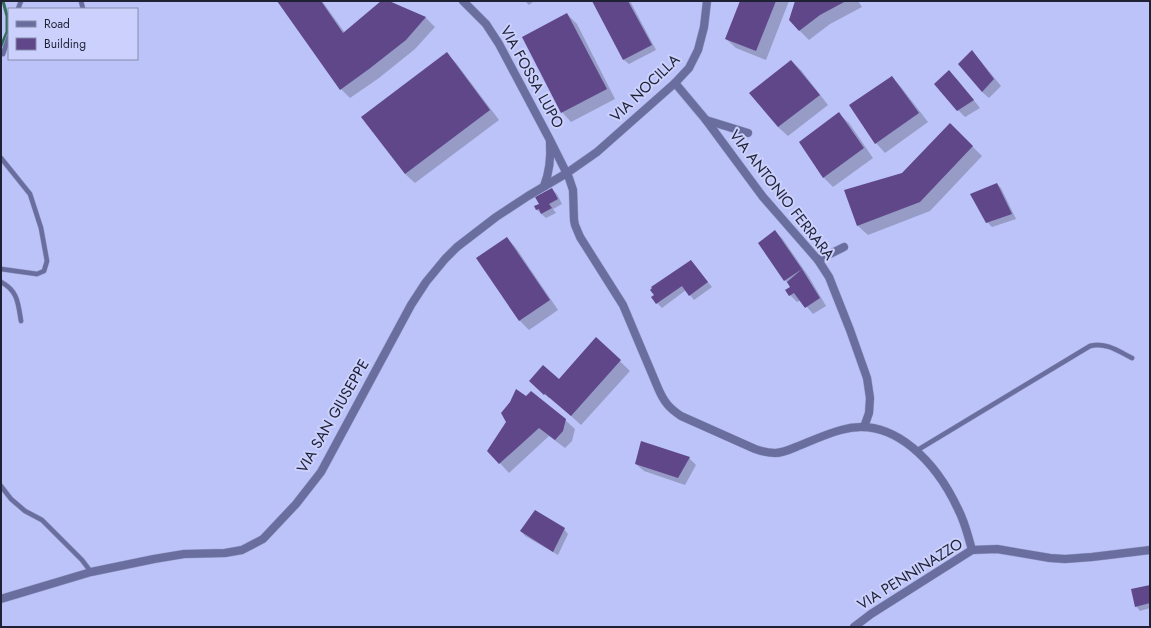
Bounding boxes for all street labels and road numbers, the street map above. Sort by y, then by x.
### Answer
street label: VIA FOSSA LUPO [495,22,569,132]
street label: VIA NOCILLA [605,49,685,127]
street label: VIA ANTONIO FERRARA [724,125,840,265]
street label: VIA SAN GIUSEPPE [291,355,375,477]
street label: VIA PENNINAZZO [853,533,967,615]

